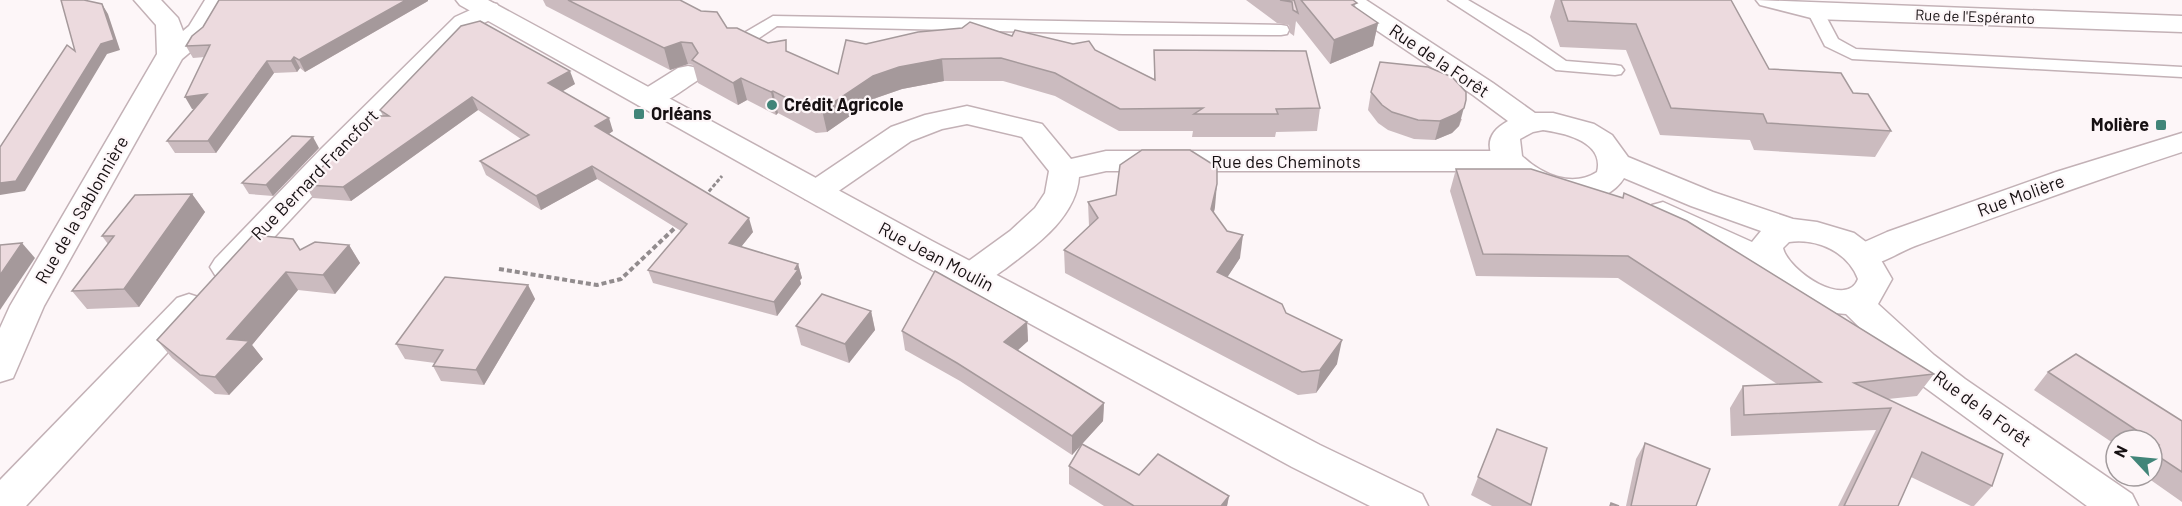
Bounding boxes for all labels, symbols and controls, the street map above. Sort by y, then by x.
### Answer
street label: Rue de l'Espéranto [1915,5,2035,27]
street label: Rue de la Forêt [1385,19,1494,102]
place label: Crédit Agricole [784,93,904,115]
marker: Crédit Agricole [765,98,779,112]
place label: Orléans [651,102,712,124]
street label: Rue Bernard Francfort [246,104,382,244]
marker: Orléans [632,107,646,121]
place label: Molière [2091,113,2149,135]
marker: Molière [2154,118,2168,132]
street label: Rue de la Sablonnière [30,132,132,287]
street label: Rue des Cheminots [1211,150,1361,172]
street label: Rue Molière [1974,169,2067,221]
street label: Rue Jean Moulin [875,217,998,296]
street label: Rue de la Forêt [1929,365,2036,451]
north arrow [2104,428,2164,488]
text: N [2109,442,2131,460]

